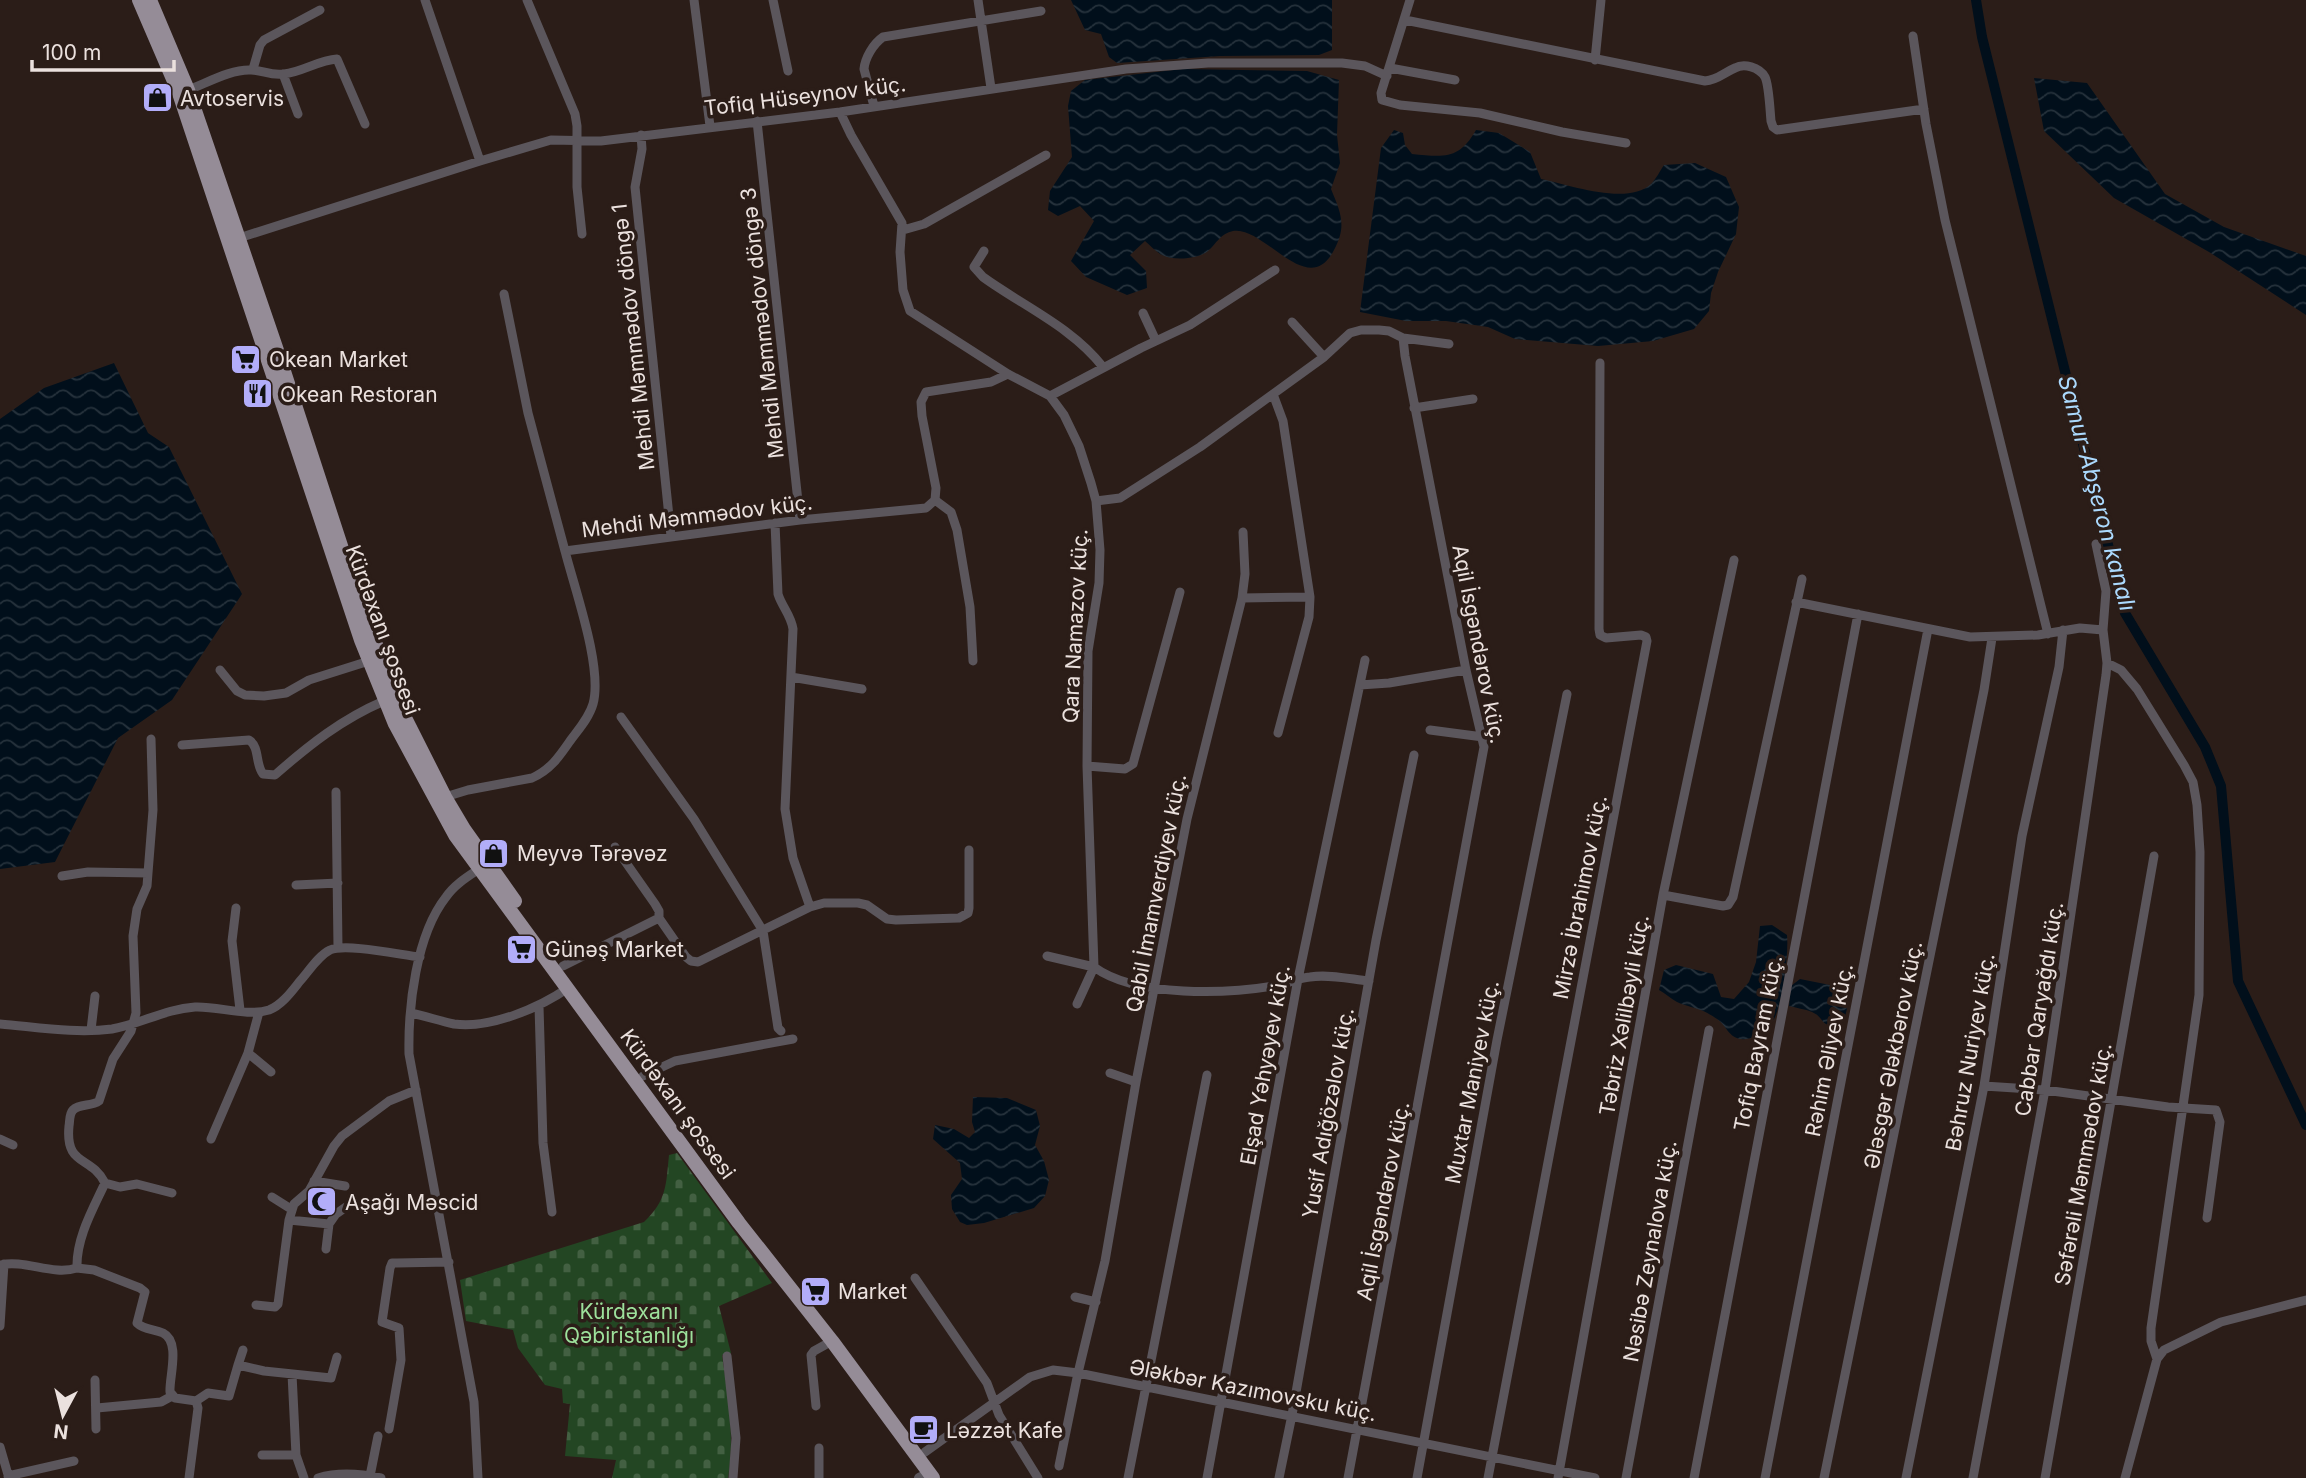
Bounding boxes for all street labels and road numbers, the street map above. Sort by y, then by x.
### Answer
street label: Tofiq Hüseynov küç. [703,71,907,121]
street label: Mehdi Məmmədov döngə 3 [735,186,789,460]
street label: Mehdi Məmmədov döngə 1 [607,202,659,472]
street label: Mehdi Məmmədov küç. [580,489,814,543]
street label: Qara Namazov küç. [1057,528,1093,724]
street label: Kürdəxanı şossesi [341,542,425,718]
street label: Aqil İsgəndərov küç. [1447,542,1512,746]
street label: Qabil İmamverdiyev küç. [1120,771,1191,1015]
street label: Mirzə İbrahimov küç. [1547,793,1612,1001]
street label: Cabbar Qaryağdı küç. [2010,900,2068,1118]
street label: Təbriz Xəlilbəyli küç. [1594,913,1654,1117]
street label: Ələsgər Ələkbərov küç. [1859,939,1927,1171]
street label: Bəhruz Nuriyev küç. [1940,951,2000,1153]
street label: Tofiq Bayram küç. [1729,953,1787,1133]
street label: Rəhim Əliyev küç. [1800,961,1858,1139]
street label: Elşad Yəhyəyev küç. [1235,963,1295,1167]
street label: Muxtar Maniyev küç. [1440,978,1504,1186]
street label: Yusif Adığözəlov küç. [1297,1006,1359,1220]
street label: Kürdəxanı şossesi [615,1024,741,1184]
street label: Səfərəli Məmmədov küç. [2049,1041,2117,1287]
street label: Aqil İsgəndərov küç. [1350,1099,1415,1303]
street label: Nəsibə Zeynalova küç. [1618,1138,1682,1364]
street label: Ələkbər Kazımovsku küç. [1127,1354,1379,1426]

